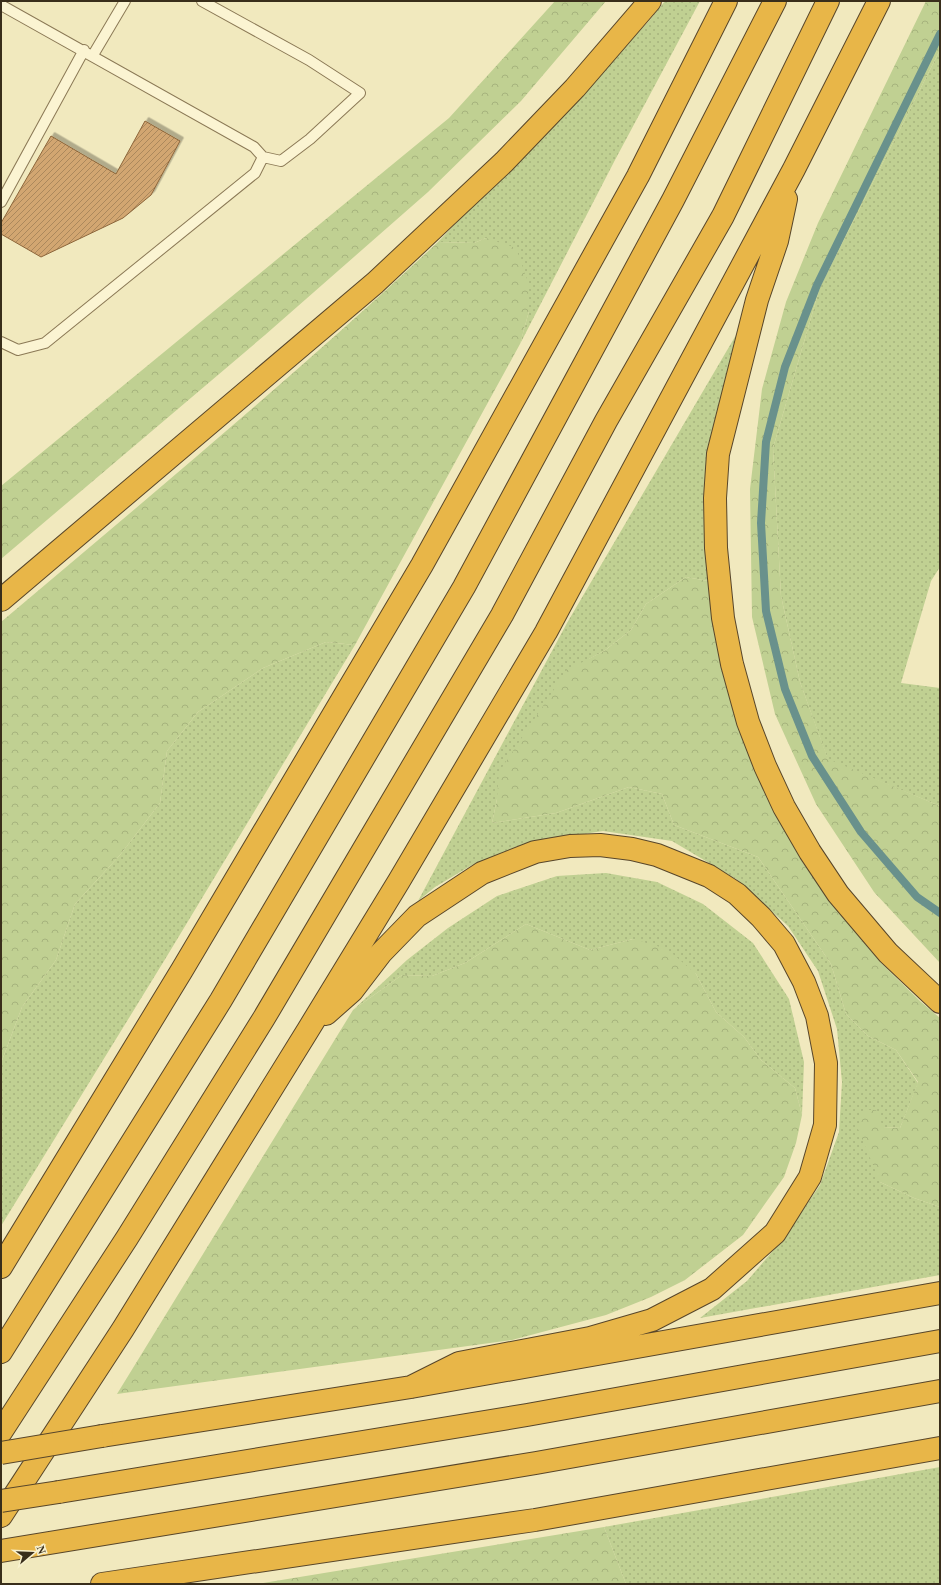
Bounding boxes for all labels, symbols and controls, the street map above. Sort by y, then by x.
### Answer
north arrow [12,1533,52,1573]
text: N [34,1544,48,1556]

